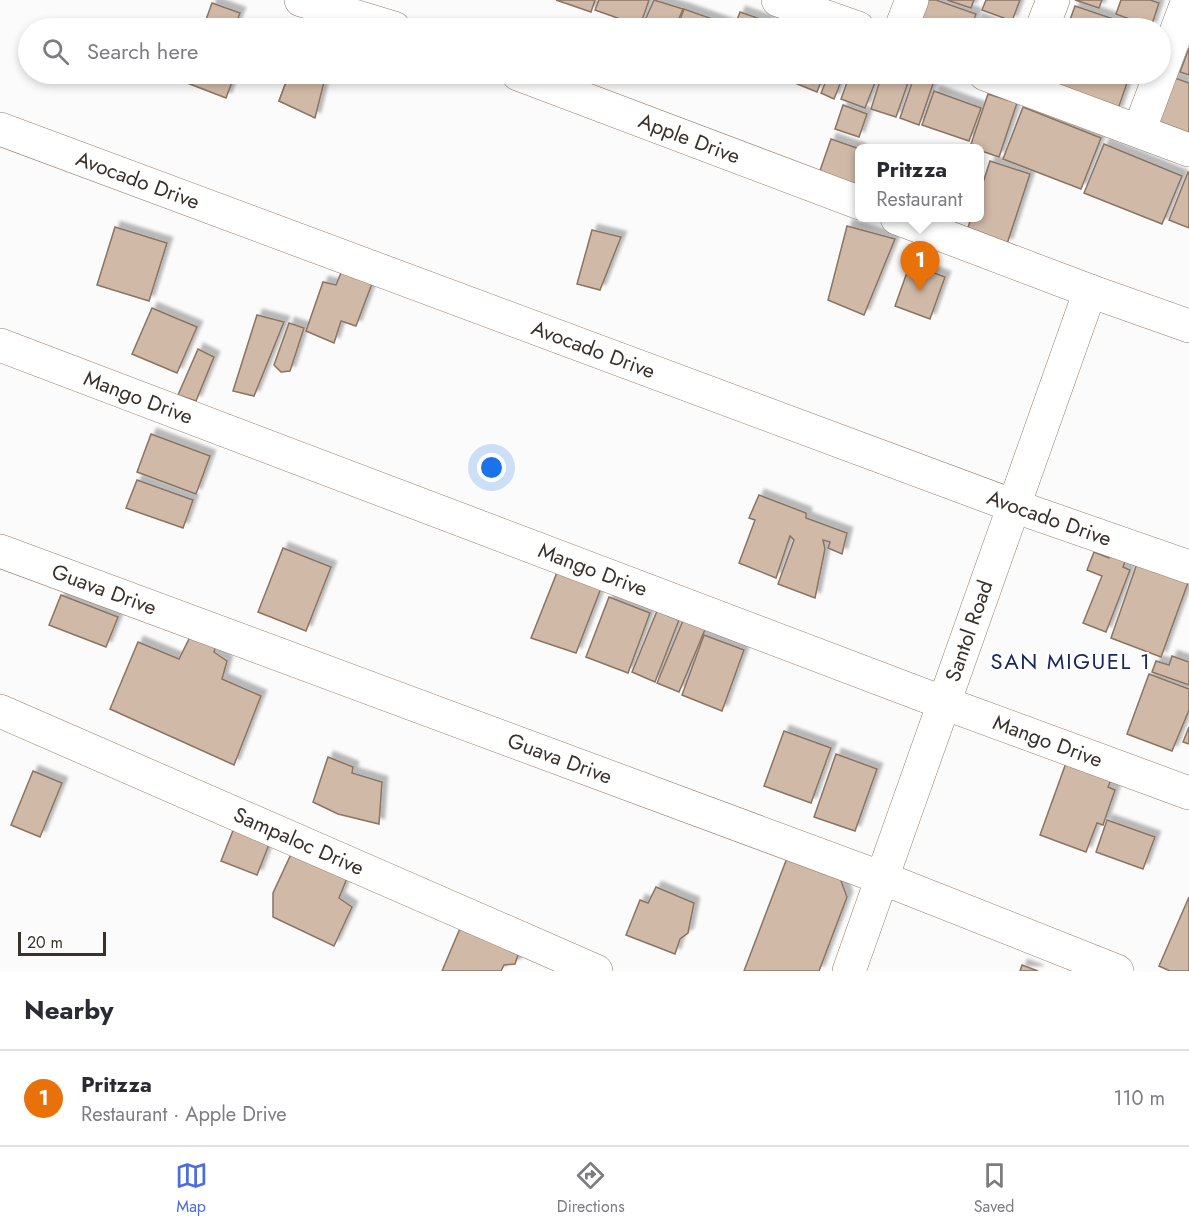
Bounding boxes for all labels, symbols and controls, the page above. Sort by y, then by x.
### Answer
search box [18,18,1171,84]
icon: search [39,35,72,68]
text: Search here [87,35,198,67]
street label: Apple Drive [634,106,745,171]
street label: Avocado Drive [72,144,204,217]
popup [855,144,984,222]
text: Pritzza [876,153,947,185]
text: Restaurant [876,185,963,214]
pin: 1 [900,242,940,291]
street label: Avocado Drive [527,313,660,386]
street label: Mango Drive [79,363,197,432]
your location [477,453,506,482]
street label: Avocado Drive [983,482,1116,554]
street label: Mango Drive [534,535,652,604]
street label: Guava Drive [47,556,161,623]
street label: Santol Road [938,576,1000,686]
district label: SAN MIGUEL 1 [991,645,1151,677]
street label: Mango Drive [989,707,1107,775]
street label: Guava Drive [503,725,617,792]
street label: Sampaloc Drive [229,800,369,883]
scale bar [18,929,106,956]
text: 20 m [27,931,63,954]
text: Nearby [24,991,113,1029]
text: Pritzza [81,1068,152,1100]
text: 1 [38,1084,49,1113]
text: 110 m [1113,1084,1165,1113]
text: Restaurant · Apple Drive [81,1100,287,1129]
tab: Map [175,1159,208,1218]
tab: Directions [557,1159,625,1218]
tab: Saved [974,1159,1014,1218]

